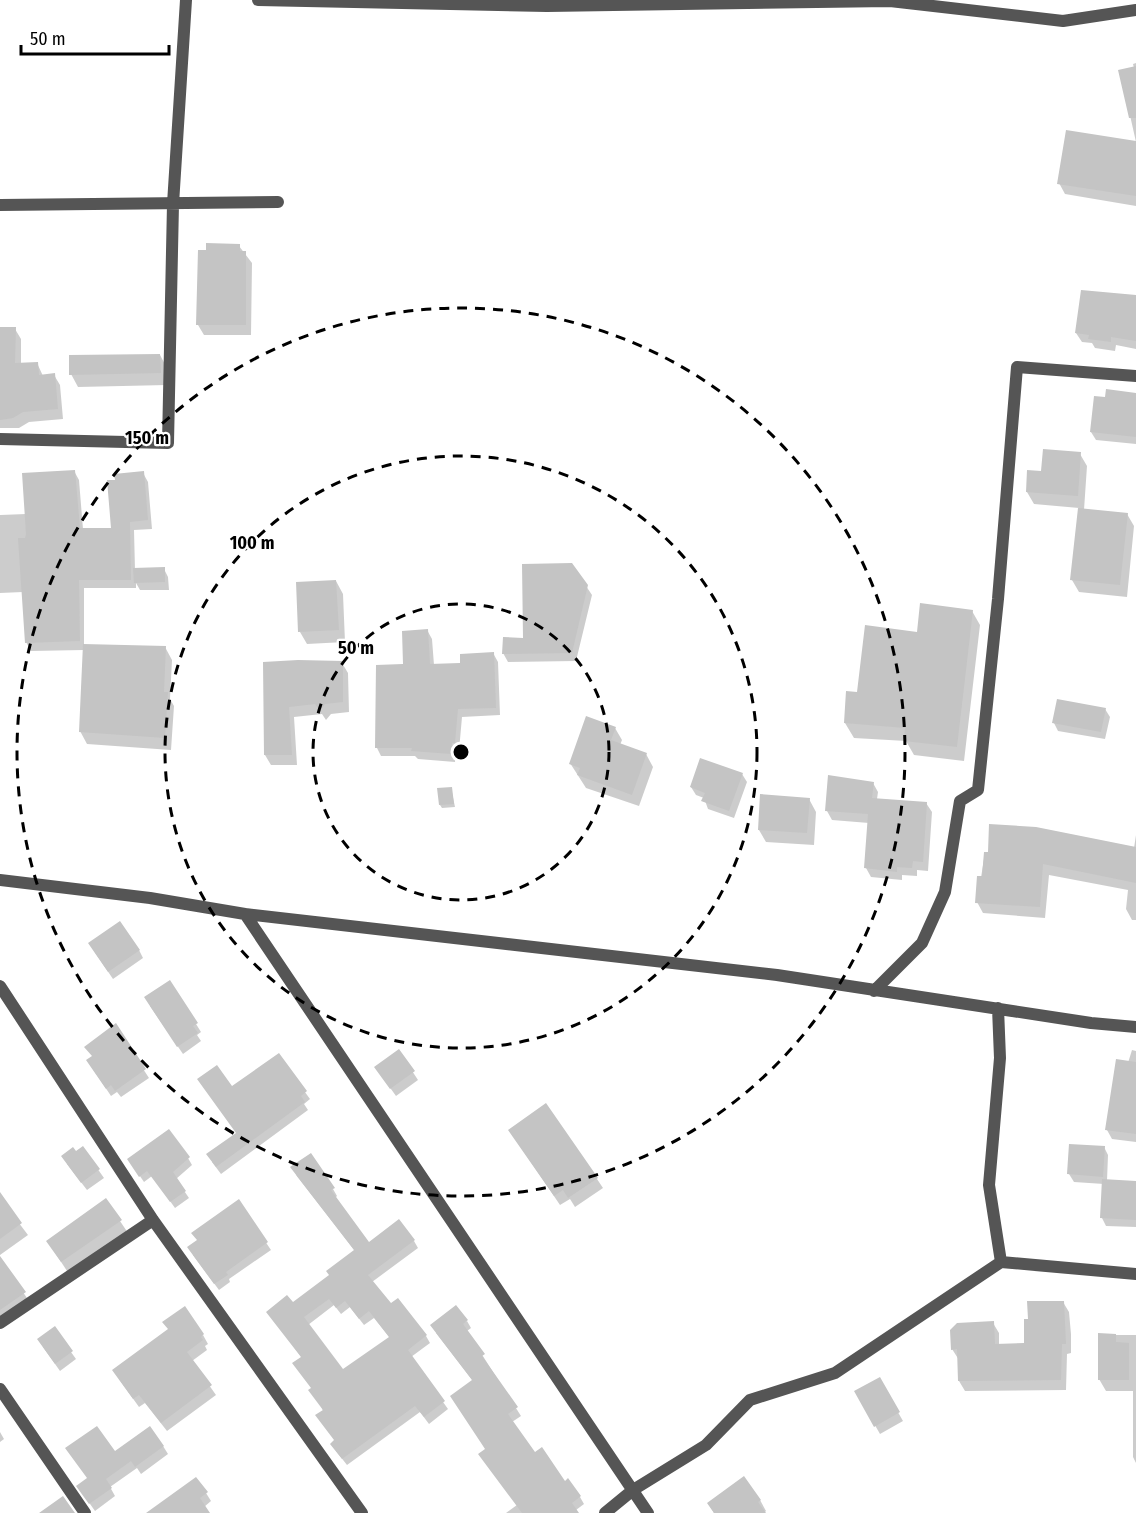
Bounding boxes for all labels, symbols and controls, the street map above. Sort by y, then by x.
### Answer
scale bar [21,18,170,56]
text: 50 m [30,28,66,50]
text: 150 m [125,427,169,449]
text: 100 m [230,532,274,554]
text: 50 m [338,637,374,659]
centre of rings [451,742,471,762]

